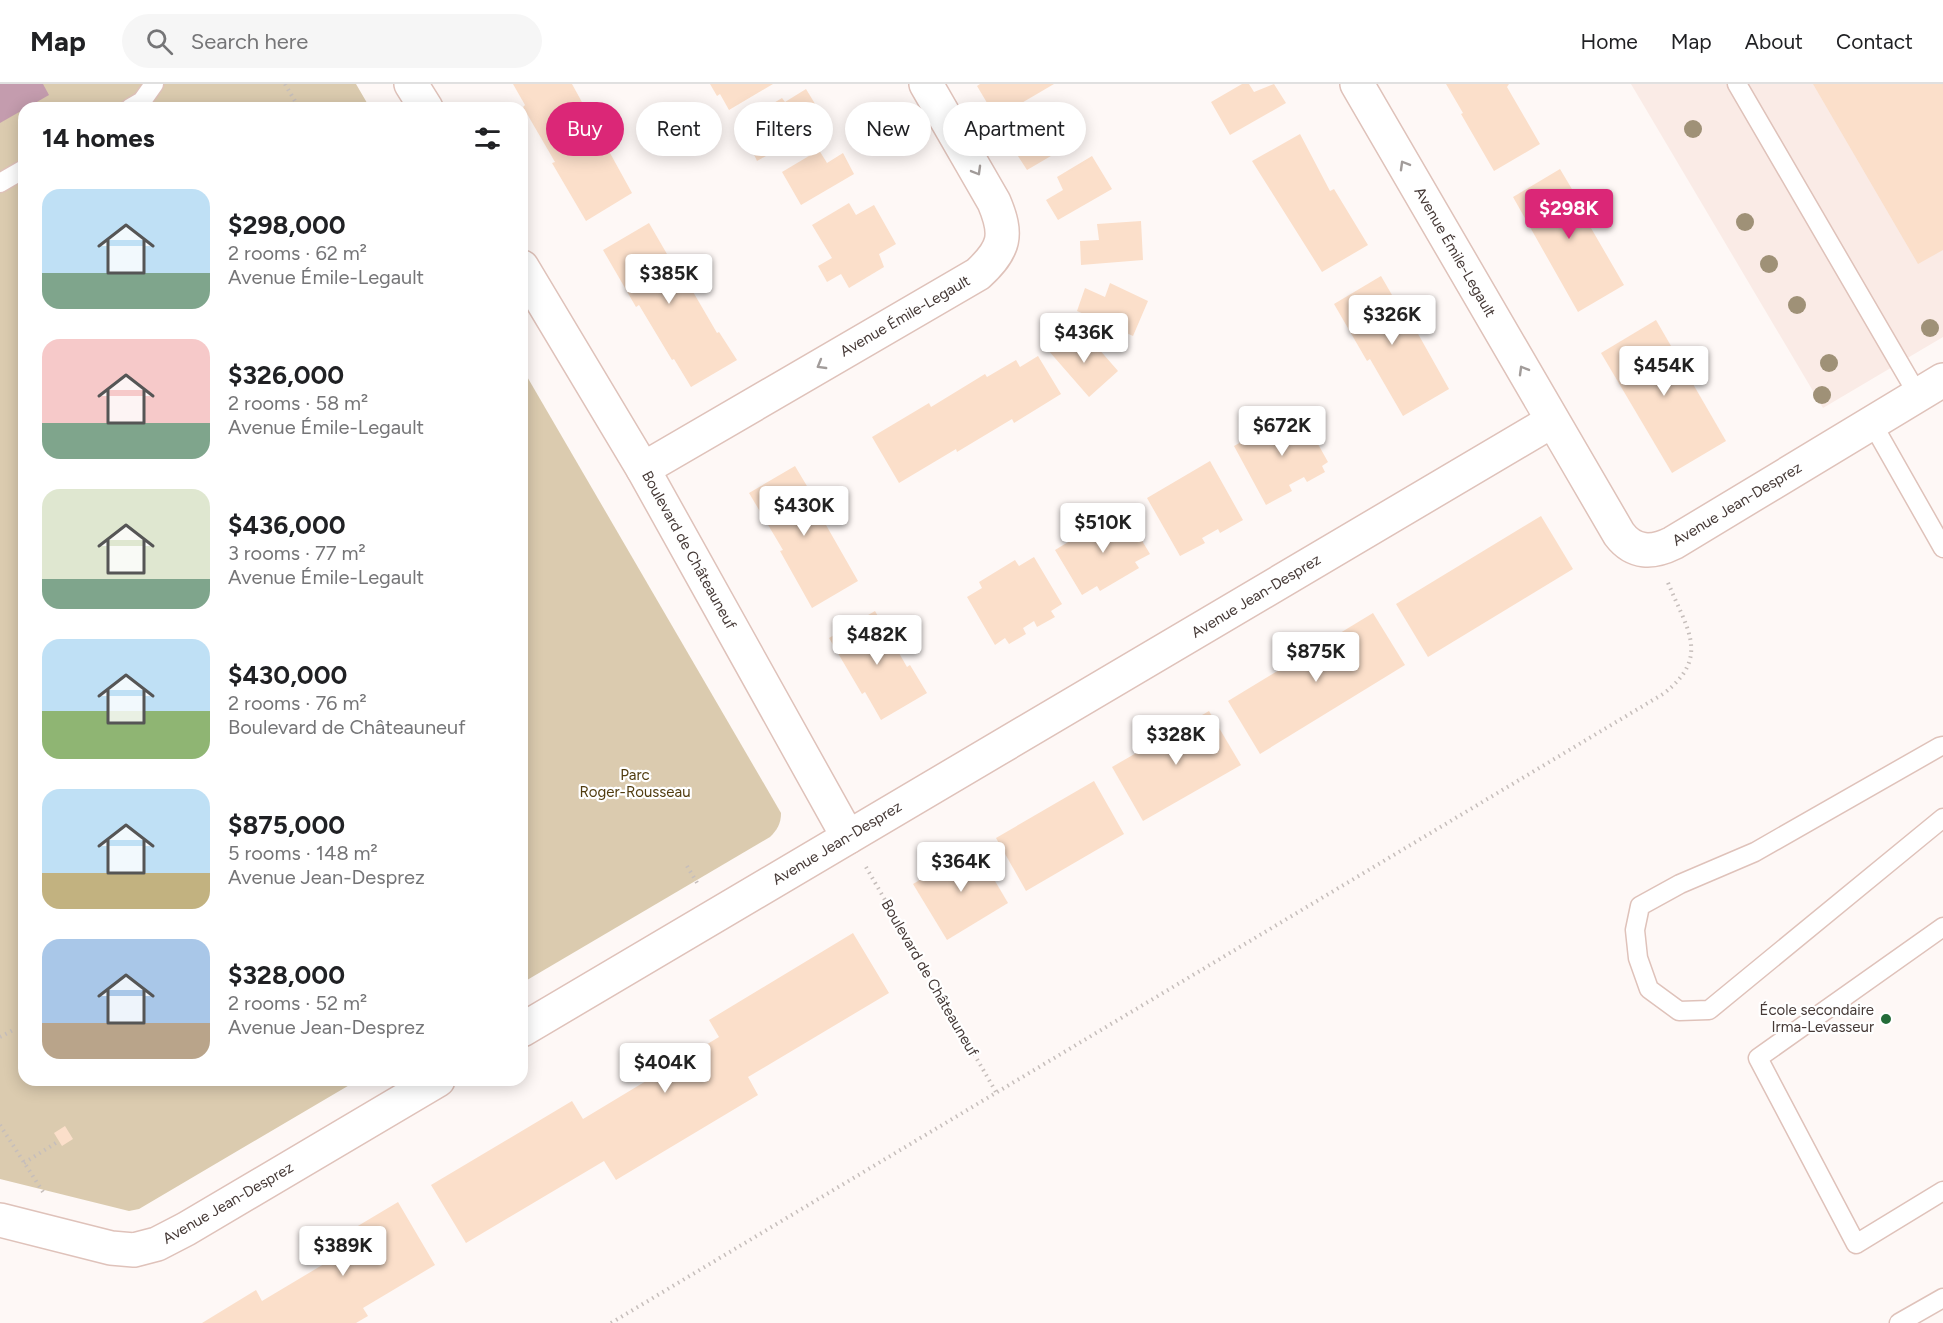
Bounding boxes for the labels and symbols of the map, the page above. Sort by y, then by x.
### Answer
one-way arrow [1400,161,1411,171]
one-way arrow [969,165,981,175]
street label: Avenue Émile-Legault [1410,184,1500,320]
pin: $298K [1527,189,1611,240]
pin: $385K [627,254,711,305]
street label: Avenue Émile-Legault [837,271,973,361]
pin: $326K [1350,295,1434,346]
pin: $436K [1042,313,1126,364]
pin: $454K [1622,346,1706,397]
one-way arrow [816,358,827,370]
one-way arrow [1518,366,1530,376]
pin: $672K [1240,406,1324,457]
street label: Avenue Jean-Desprez [1669,458,1805,550]
street label: Boulevard de Châteauneuf [638,468,740,633]
pin: $430K [762,486,846,537]
pin: $510K [1061,503,1145,554]
street label: Avenue Jean-Desprez [1188,550,1324,642]
pin: $482K [835,615,919,666]
pin: $875K [1274,632,1358,683]
pin: $328K [1134,715,1218,766]
park label: Parc Roger-Rousseau [579,766,691,801]
street label: Avenue Jean-Desprez [769,797,905,889]
pin: $364K [919,842,1003,893]
street label: Boulevard de Châteauneuf [878,896,983,1060]
place label: École secondaire Irma-Levasseur [1760,1001,1874,1036]
marker: École secondaire Irma-Levasseur [1879,1012,1893,1026]
pin: $404K [623,1043,707,1094]
street label: Avenue Jean-Desprez [160,1158,296,1248]
pin: $389K [301,1226,385,1277]

